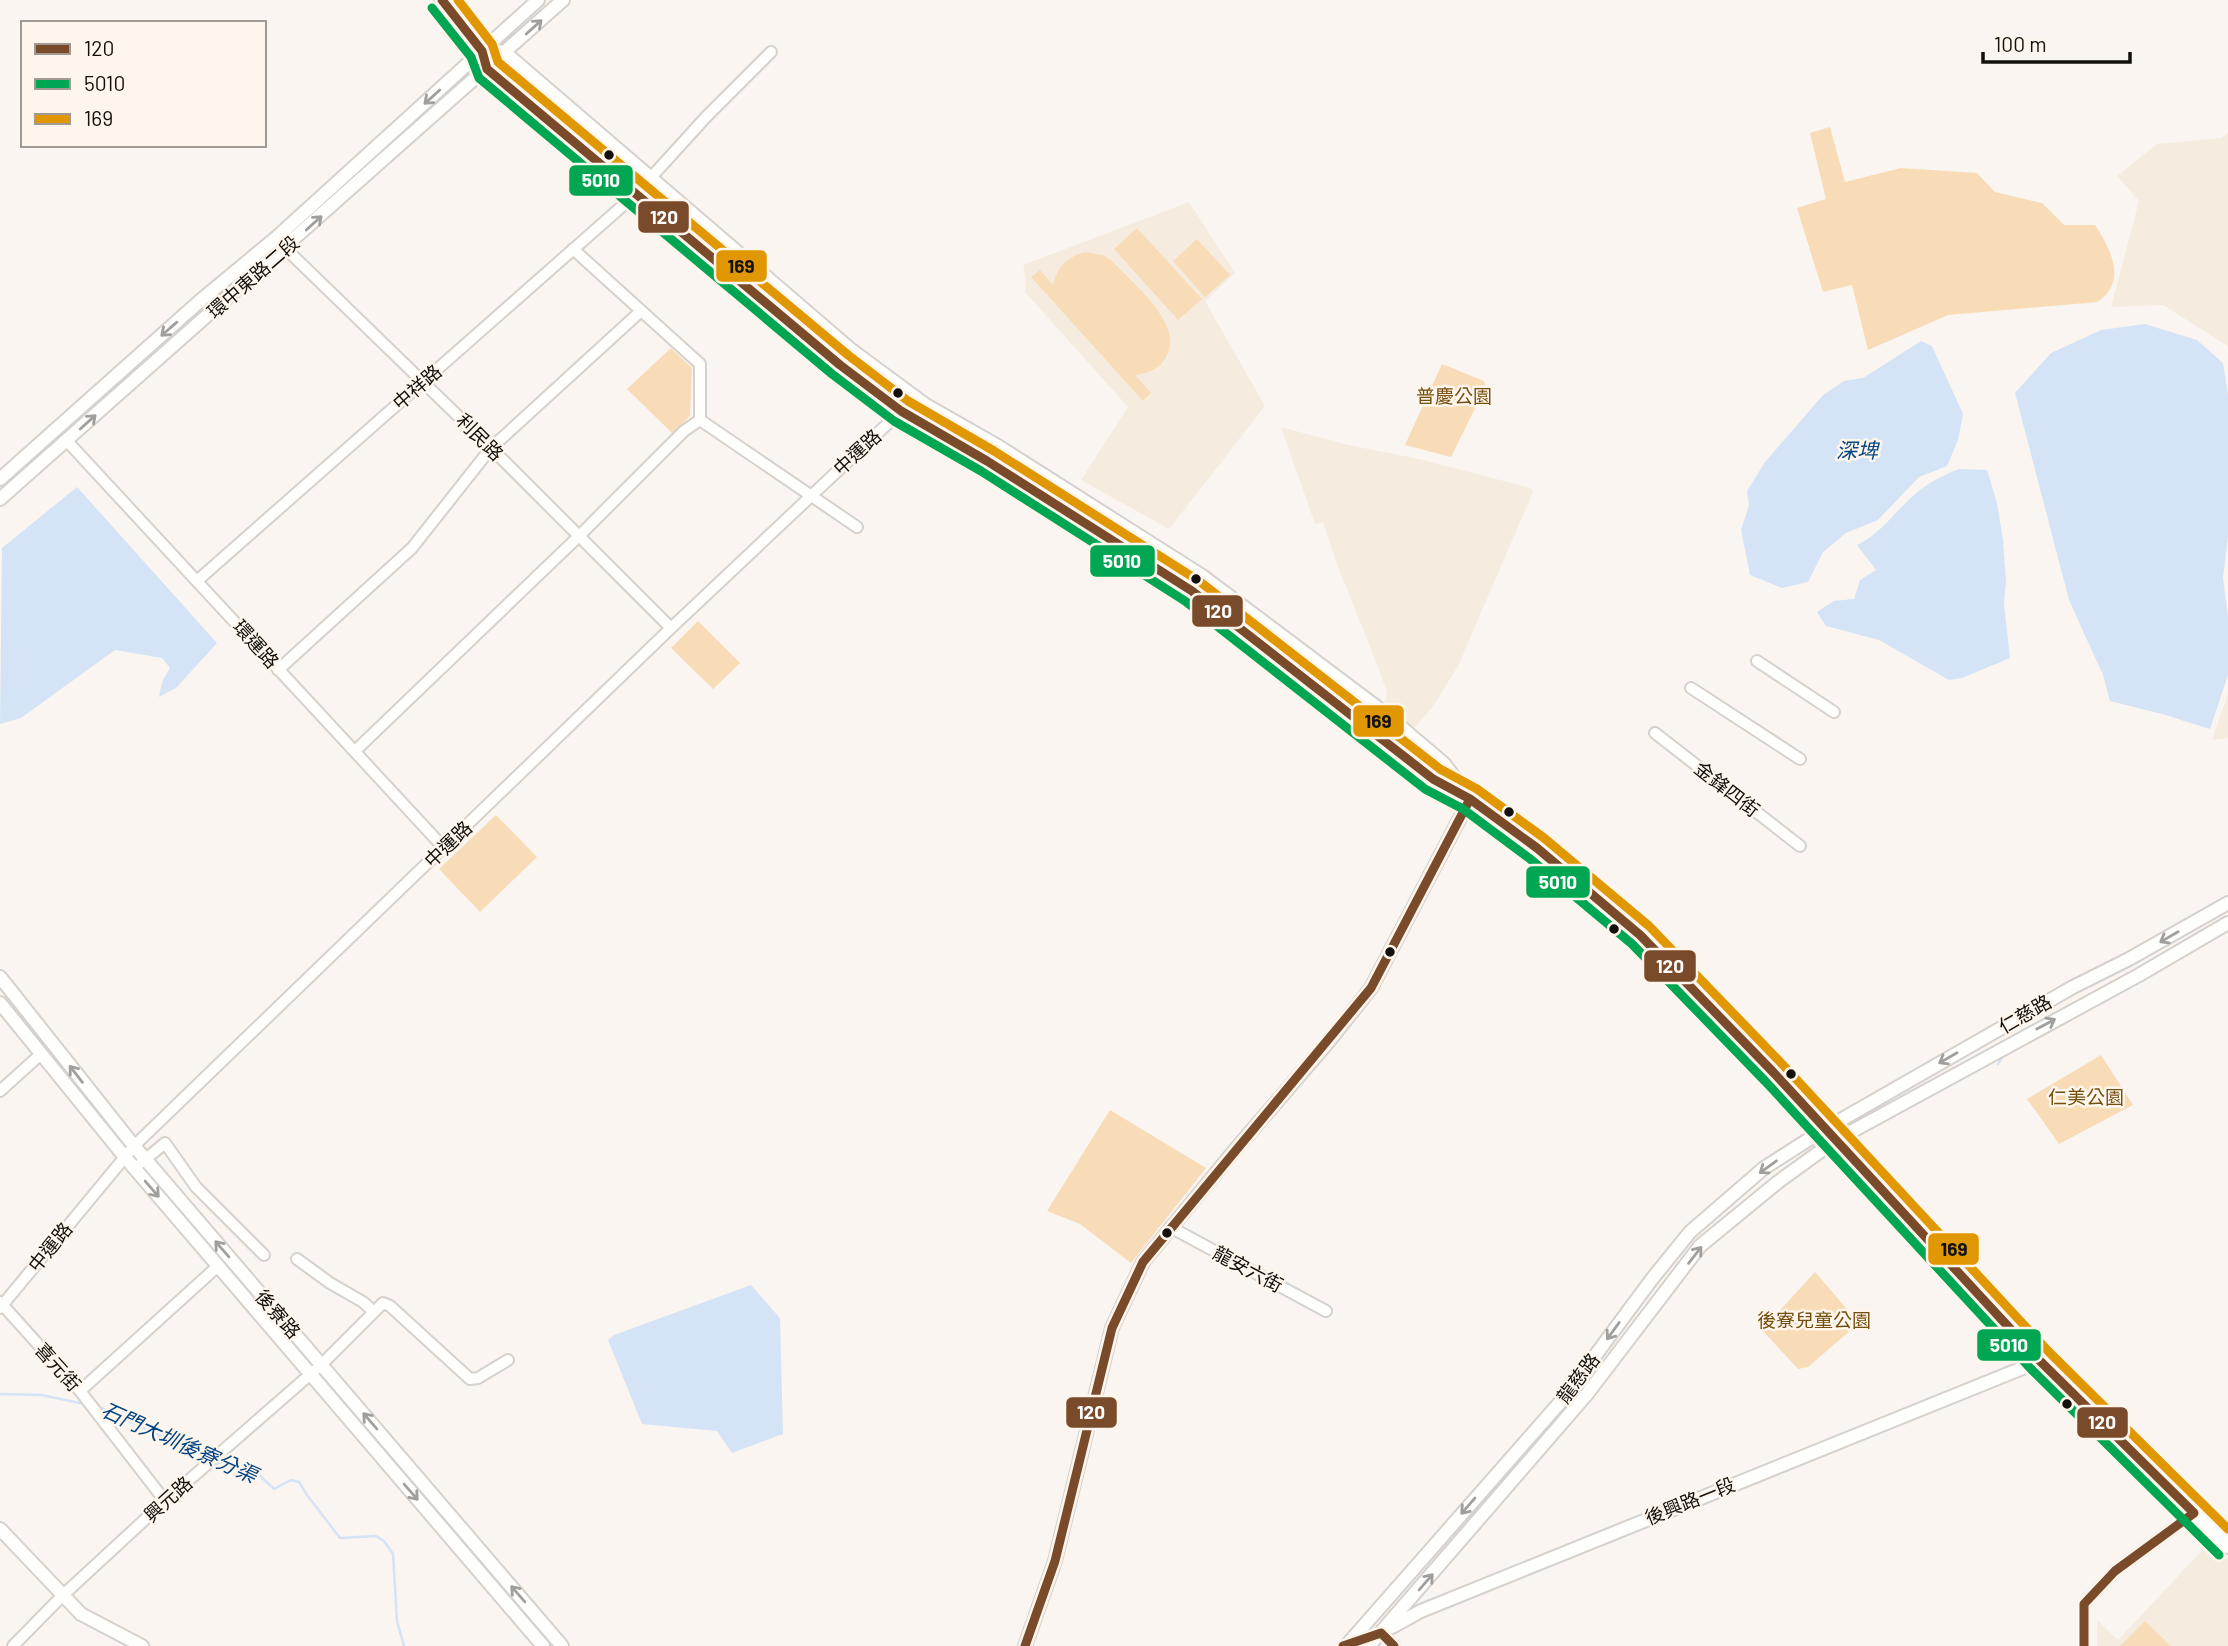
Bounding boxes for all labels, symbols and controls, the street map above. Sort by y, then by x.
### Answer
one-way arrow [525,18,542,35]
legend [21,21,266,147]
scale bar [1983,21,2130,65]
text: 100 m [1994,31,2047,56]
text: 120 [84,35,114,60]
text: 5010 [84,70,125,95]
one-way arrow [423,89,441,105]
text: 169 [84,105,113,130]
unlabelled marker [602,148,616,162]
line badge: 5010 [568,164,634,197]
text: 5010 [582,168,620,191]
line badge: 120 [637,200,690,234]
text: 120 [650,205,678,228]
one-way arrow [305,214,322,231]
street label: 環中東路二段 [202,231,303,323]
line badge: 169 [715,249,768,283]
text: 169 [727,254,755,277]
one-way arrow [161,320,178,337]
street label: 中祥路 [388,359,446,414]
park label: 普慶公園 [1416,384,1492,407]
unlabelled marker [891,386,905,400]
street label: 利民路 [452,408,509,465]
one-way arrow [79,414,97,430]
street label: 中運路 [828,424,885,479]
water label: 深埤 [1836,437,1881,462]
line badge: 5010 [1089,544,1156,578]
text: 5010 [1103,549,1141,572]
unlabelled marker [1189,572,1203,586]
line badge: 120 [1191,594,1244,628]
text: 120 [1204,599,1232,622]
street label: 環運路 [229,615,284,673]
line badge: 169 [1352,704,1405,738]
text: 169 [1364,709,1392,732]
street label: 金鋒四街 [1690,756,1764,821]
unlabelled marker [1502,805,1516,819]
street label: 中運路 [419,816,476,872]
line badge: 5010 [1525,865,1591,899]
text: 5010 [1539,870,1577,893]
unlabelled marker [1607,922,1621,936]
one-way arrow [2159,930,2179,944]
unlabelled marker [1383,945,1397,959]
line badge: 120 [1643,949,1697,983]
text: 120 [1656,954,1684,977]
street label: 仁慈路 [1994,989,2055,1038]
one-way arrow [2035,1017,2056,1031]
one-way arrow [1939,1052,1959,1066]
one-way arrow [69,1065,84,1083]
unlabelled marker [1784,1067,1798,1081]
park label: 仁美公園 [2048,1085,2124,1108]
one-way arrow [1759,1160,1778,1174]
one-way arrow [144,1179,160,1197]
street label: 中運路 [23,1217,76,1276]
unlabelled marker [1160,1226,1174,1240]
line badge: 169 [1927,1232,1980,1266]
text: 169 [1940,1237,1968,1260]
one-way arrow [214,1240,230,1258]
street label: 龍安六街 [1209,1241,1287,1297]
one-way arrow [1687,1246,1702,1264]
street label: 後寮路 [251,1285,306,1343]
park label: 後寮兒童公園 [1757,1308,1871,1331]
one-way arrow [1606,1322,1621,1341]
line badge: 5010 [1976,1328,2042,1362]
text: 5010 [1990,1333,2028,1356]
street label: 喜元街 [31,1338,86,1396]
street label: 龍慈路 [1551,1348,1604,1407]
water label: 石門大圳後寮分渠 [98,1396,264,1488]
line badge: 120 [1065,1396,1118,1429]
unlabelled marker [2060,1397,2074,1411]
text: 120 [1077,1400,1105,1423]
line badge: 120 [2076,1406,2129,1439]
text: 120 [2088,1410,2116,1433]
one-way arrow [362,1413,378,1431]
street label: 興元路 [139,1471,197,1526]
street label: 後興路一段 [1641,1472,1738,1529]
one-way arrow [403,1483,419,1501]
one-way arrow [1460,1497,1476,1515]
one-way arrow [1418,1573,1434,1591]
one-way arrow [510,1585,526,1603]

